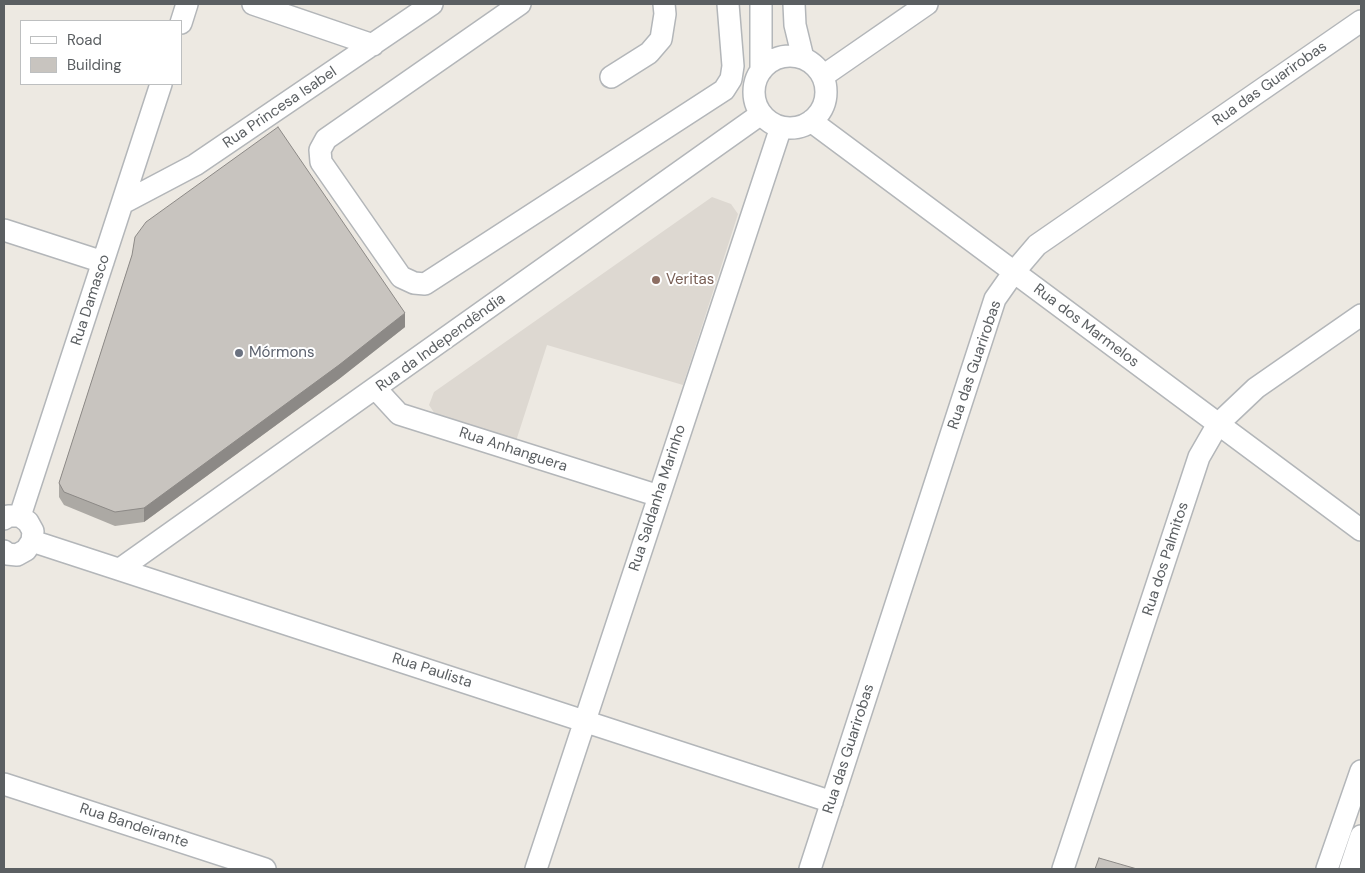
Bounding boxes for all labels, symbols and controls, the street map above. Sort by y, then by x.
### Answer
legend [20,20,182,85]
text: Road [67,30,102,50]
street label: Rua das Guarirobas [1209,38,1331,130]
text: Building [67,55,122,75]
street label: Rua Princesa Isabel [220,63,340,153]
street label: Rua Damasco [68,252,114,348]
place label: Veritas [666,271,714,289]
marker: Veritas [650,274,662,286]
street label: Rua dos Marmelos [1030,280,1142,372]
street label: Rua da Independêndia [373,290,509,396]
street label: Rua das Guarirobas [944,298,1006,432]
place label: Mórmons [249,344,314,362]
marker: Mórmons [233,347,245,359]
street label: Rua Saldanha Marinho [626,423,690,573]
street label: Rua Anhanguera [457,424,569,476]
street label: Rua dos Palmitos [1139,500,1193,618]
street label: Rua Paulista [390,650,474,692]
street label: Rua das Guarirobas [820,682,878,816]
street label: Rua Bandeirante [77,800,191,852]

